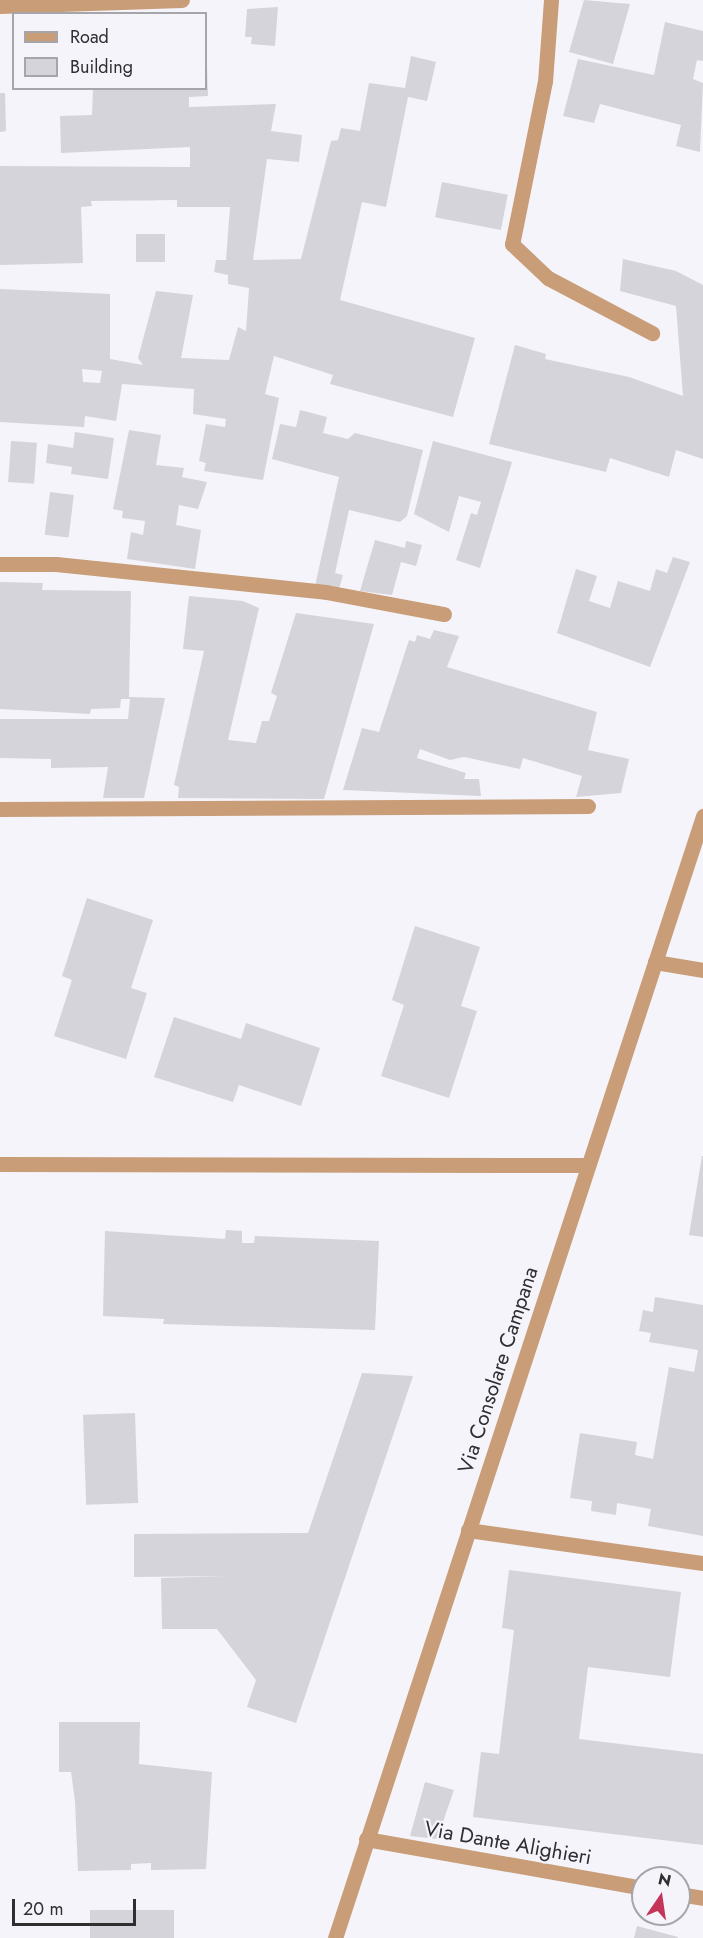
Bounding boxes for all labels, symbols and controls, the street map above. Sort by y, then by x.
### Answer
legend [12,12,207,90]
text: Road [70,24,109,50]
text: Building [70,54,133,80]
street label: Via Consolare Campana [453,1264,543,1476]
street label: Via Dante Alighieri [422,1816,594,1870]
north arrow [631,1866,691,1926]
text: N [656,1867,673,1893]
scale bar [15,1887,140,1925]
text: 20 m [23,1896,63,1922]

